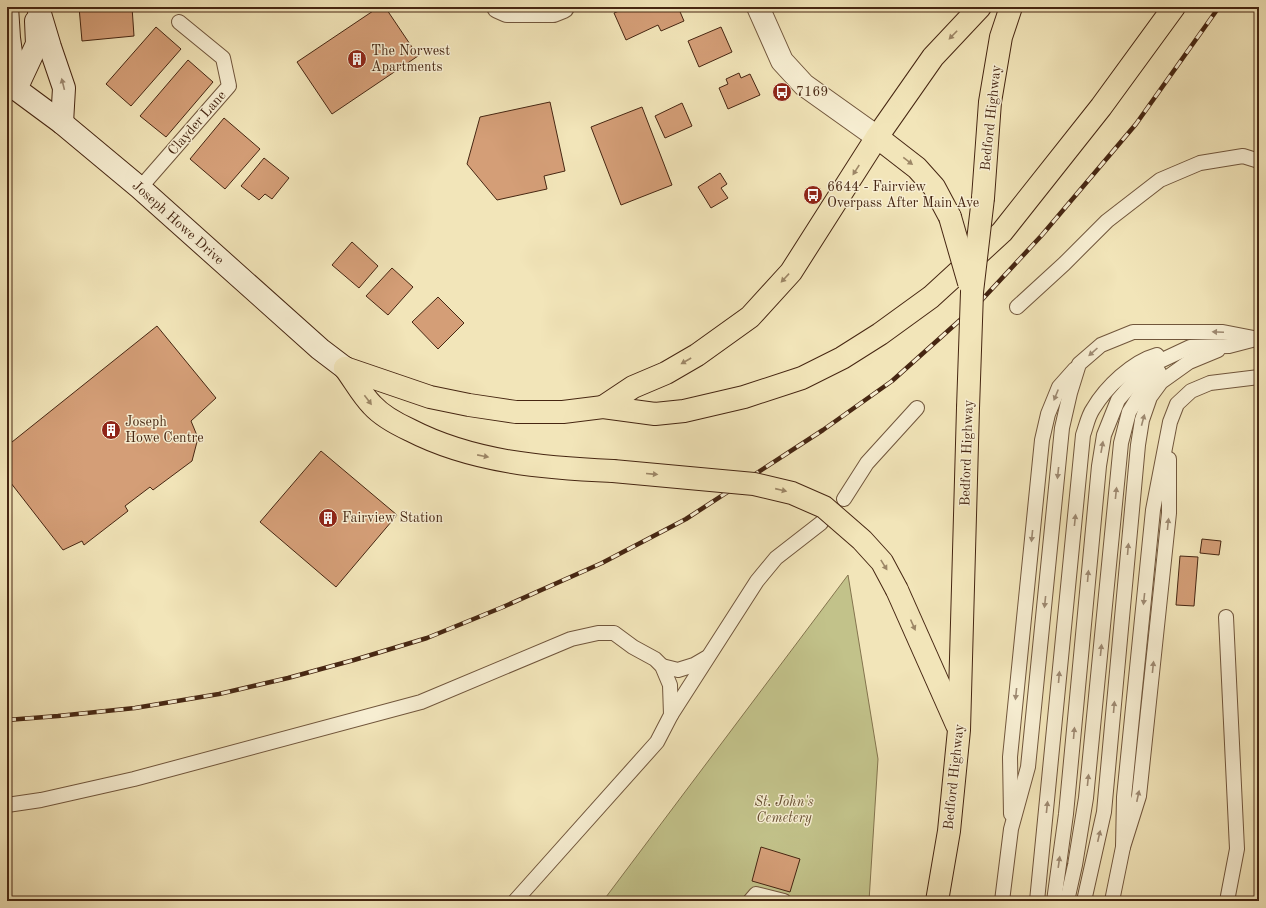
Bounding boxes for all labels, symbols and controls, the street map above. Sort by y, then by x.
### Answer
one-way arrow [949,30,958,40]
place label: The Norwest Apartments [371,44,450,74]
building icon: The Norwest Apartments [346,48,368,70]
street label: Bedford Highway [978,64,1004,172]
one-way arrow [59,78,65,91]
bus stop icon: 7169 [771,81,793,103]
place label: 7169 [796,85,828,99]
street label: Clayder Lane [165,88,229,158]
one-way arrow [902,157,913,165]
one-way arrow [853,164,860,176]
street label: Joseph Howe Drive [130,178,226,268]
place label: 6644 - Fairview Overpass After Main Ave [827,180,979,210]
bus stop icon: 6644 - Fairview Overpass After Main Ave [802,184,824,206]
one-way arrow [781,273,790,283]
one-way arrow [1211,329,1224,335]
one-way arrow [1088,347,1098,357]
one-way arrow [680,358,692,365]
one-way arrow [1052,390,1058,402]
one-way arrow [364,394,373,405]
street label: Bedford Highway [958,399,976,506]
one-way arrow [1140,414,1146,427]
place label: Joseph Howe Centre [125,415,204,445]
building icon: Joseph Howe Centre [100,419,122,441]
one-way arrow [1099,441,1105,453]
one-way arrow [477,453,489,459]
one-way arrow [1054,467,1061,479]
one-way arrow [646,471,658,478]
one-way arrow [1112,487,1119,499]
one-way arrow [775,488,787,494]
building icon: Fairview Station [317,507,339,529]
place label: Fairview Station [342,511,444,525]
one-way arrow [1071,514,1078,526]
one-way arrow [1164,518,1171,530]
one-way arrow [1029,530,1036,542]
one-way arrow [1125,543,1132,555]
one-way arrow [880,559,887,571]
one-way arrow [1085,570,1092,582]
one-way arrow [1141,593,1147,605]
one-way arrow [1041,596,1048,608]
one-way arrow [910,620,916,631]
one-way arrow [1097,644,1104,656]
one-way arrow [1149,661,1156,673]
one-way arrow [1056,671,1063,683]
one-way arrow [1013,688,1020,700]
one-way arrow [1110,701,1117,713]
street label: Bedford Highway [941,723,967,831]
one-way arrow [1070,727,1077,739]
one-way arrow [1085,774,1091,786]
one-way arrow [1136,790,1142,803]
park label: St. John's Cemetery [754,795,814,826]
one-way arrow [1044,801,1050,813]
one-way arrow [1096,829,1102,842]
one-way arrow [1056,856,1062,868]

